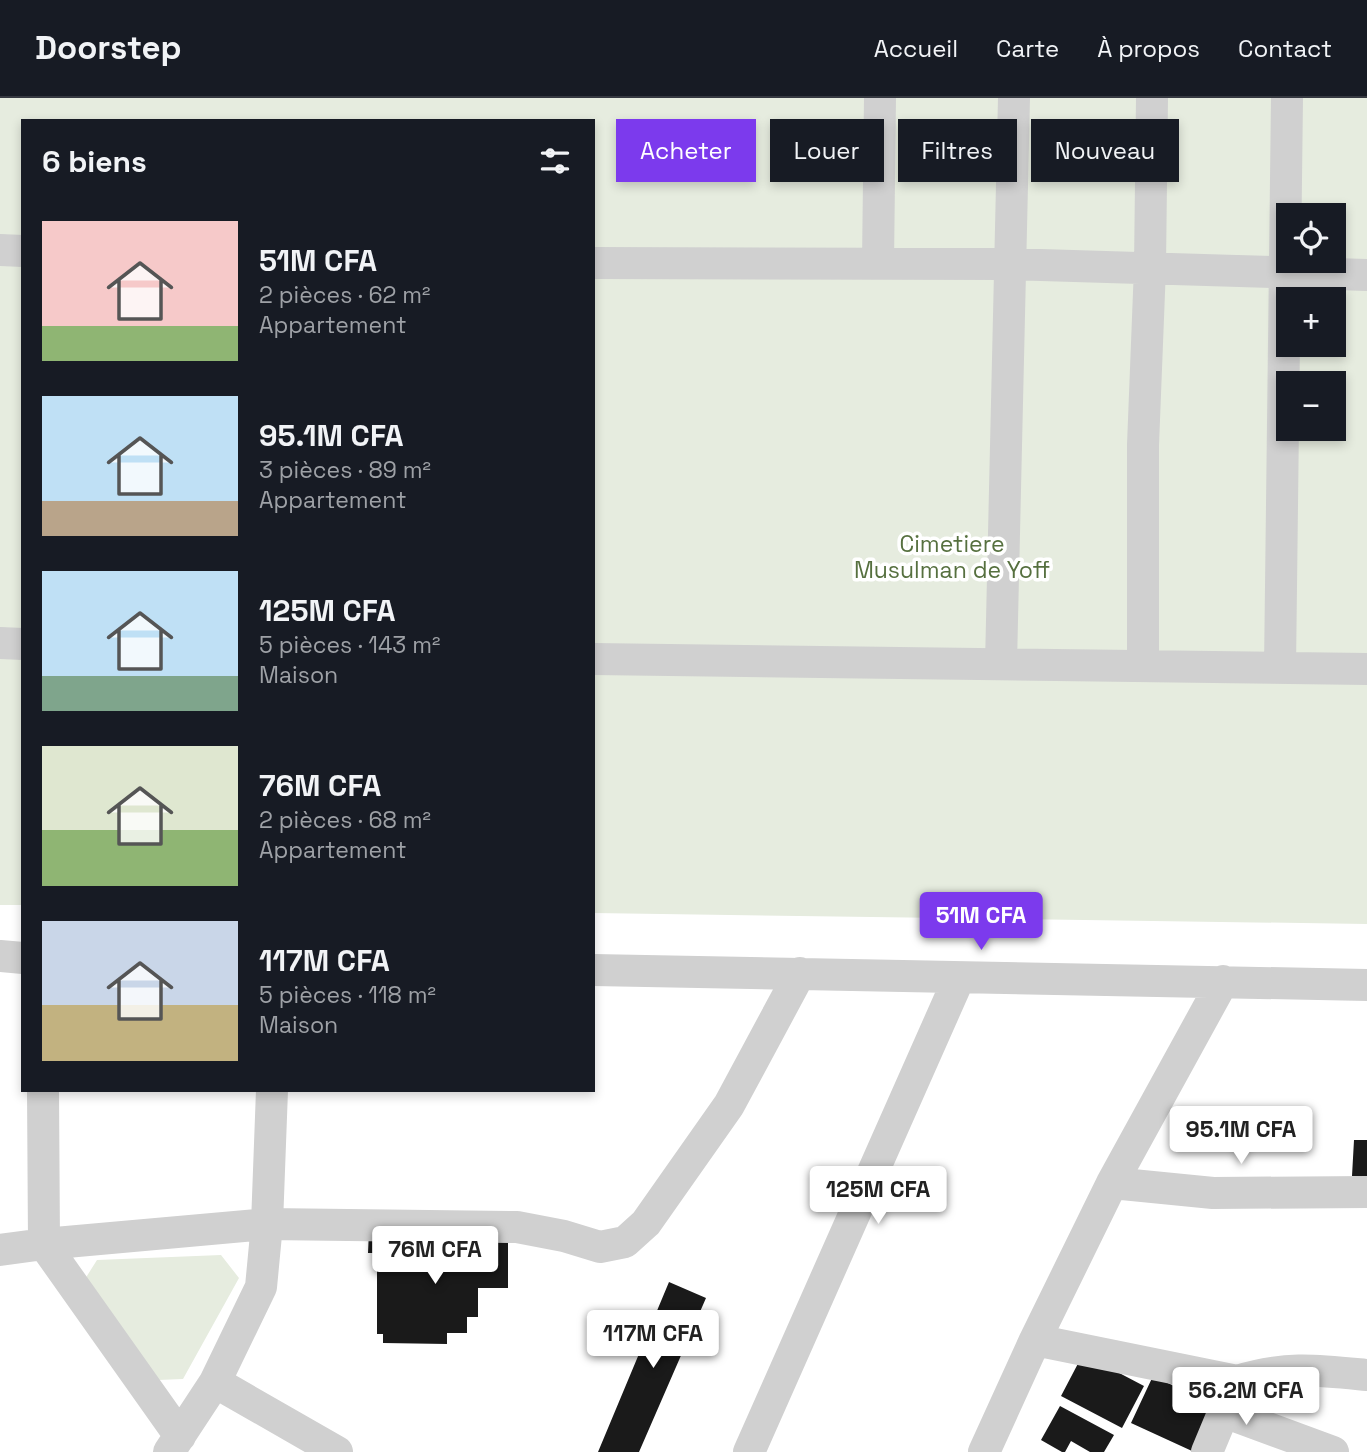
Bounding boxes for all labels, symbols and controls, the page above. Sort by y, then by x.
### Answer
text: Doorstep [35,27,182,69]
text: Accueil [874,33,958,64]
text: Carte [996,33,1059,64]
text: À propos [1097,33,1200,64]
text: Contact [1238,33,1332,64]
chip: Acheter [616,119,756,182]
chip: Louer [770,119,884,182]
chip: Filtres [898,119,1017,182]
chip: Nouveau [1031,119,1179,182]
text: 6 biens [42,142,147,181]
icon: filters [536,142,574,180]
map controls [1276,203,1346,441]
button: locate [1276,203,1346,273]
text: 51M CFA [259,241,377,280]
icon: home [98,249,182,333]
text: 2 pièces · 62 m² [259,280,430,310]
button: + [1276,287,1346,357]
text: Appartement [259,310,407,340]
button: − [1276,371,1346,441]
text: 95.1M CFA [259,416,404,455]
icon: home [98,424,182,508]
text: 3 pièces · 89 m² [259,455,431,485]
text: Appartement [259,485,407,515]
park label: Cimetiere Musulman de Yoff [854,529,1050,585]
text: 125M CFA [259,591,396,630]
icon: home [98,599,182,683]
text: 5 pièces · 143 m² [259,630,440,660]
text: Maison [259,660,338,690]
text: 76M CFA [259,766,381,805]
icon: home [98,774,182,858]
text: 2 pièces · 68 m² [259,805,431,835]
text: Appartement [259,835,407,865]
pin: 51M CFA [916,892,1046,952]
text: 51M CFA [936,900,1026,930]
text: 117M CFA [259,941,390,980]
icon: home [98,949,182,1033]
text: 5 pièces · 118 m² [259,980,436,1010]
text: Maison [259,1010,338,1040]
pin: 95.1M CFA [1161,1107,1321,1166]
text: 95.1M CFA [1186,1114,1296,1144]
pin: 125M CFA [806,1166,950,1226]
text: 125M CFA [826,1174,930,1204]
pin: 76M CFA [370,1226,500,1286]
text: 76M CFA [388,1234,482,1264]
pin: 117M CFA [581,1310,725,1370]
text: 117M CFA [603,1318,703,1348]
pin: 56.2M CFA [1166,1368,1326,1427]
text: 56.2M CFA [1188,1375,1304,1405]

